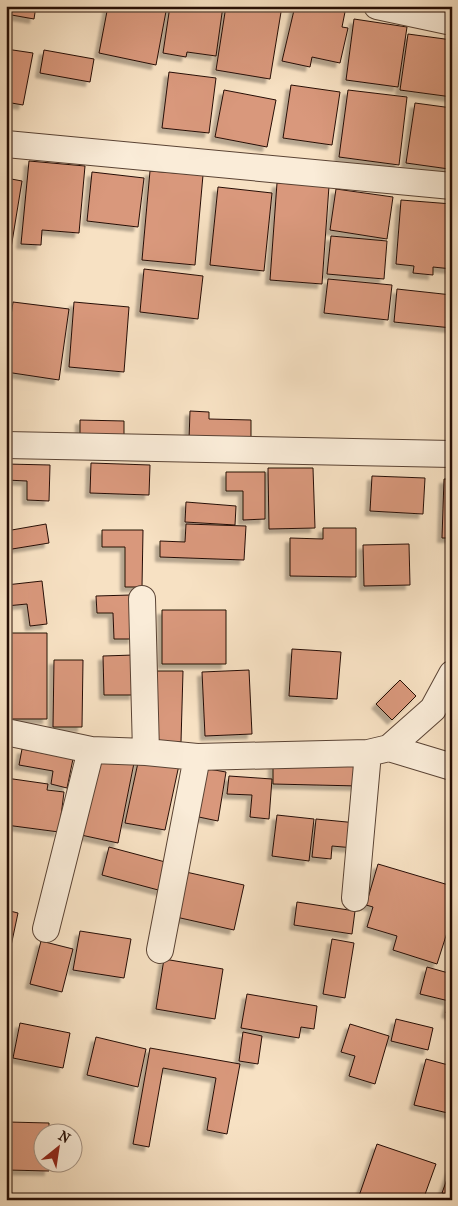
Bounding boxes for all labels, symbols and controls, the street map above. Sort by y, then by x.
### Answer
north arrow [32,1124,82,1174]
text: N [55,1127,73,1147]

